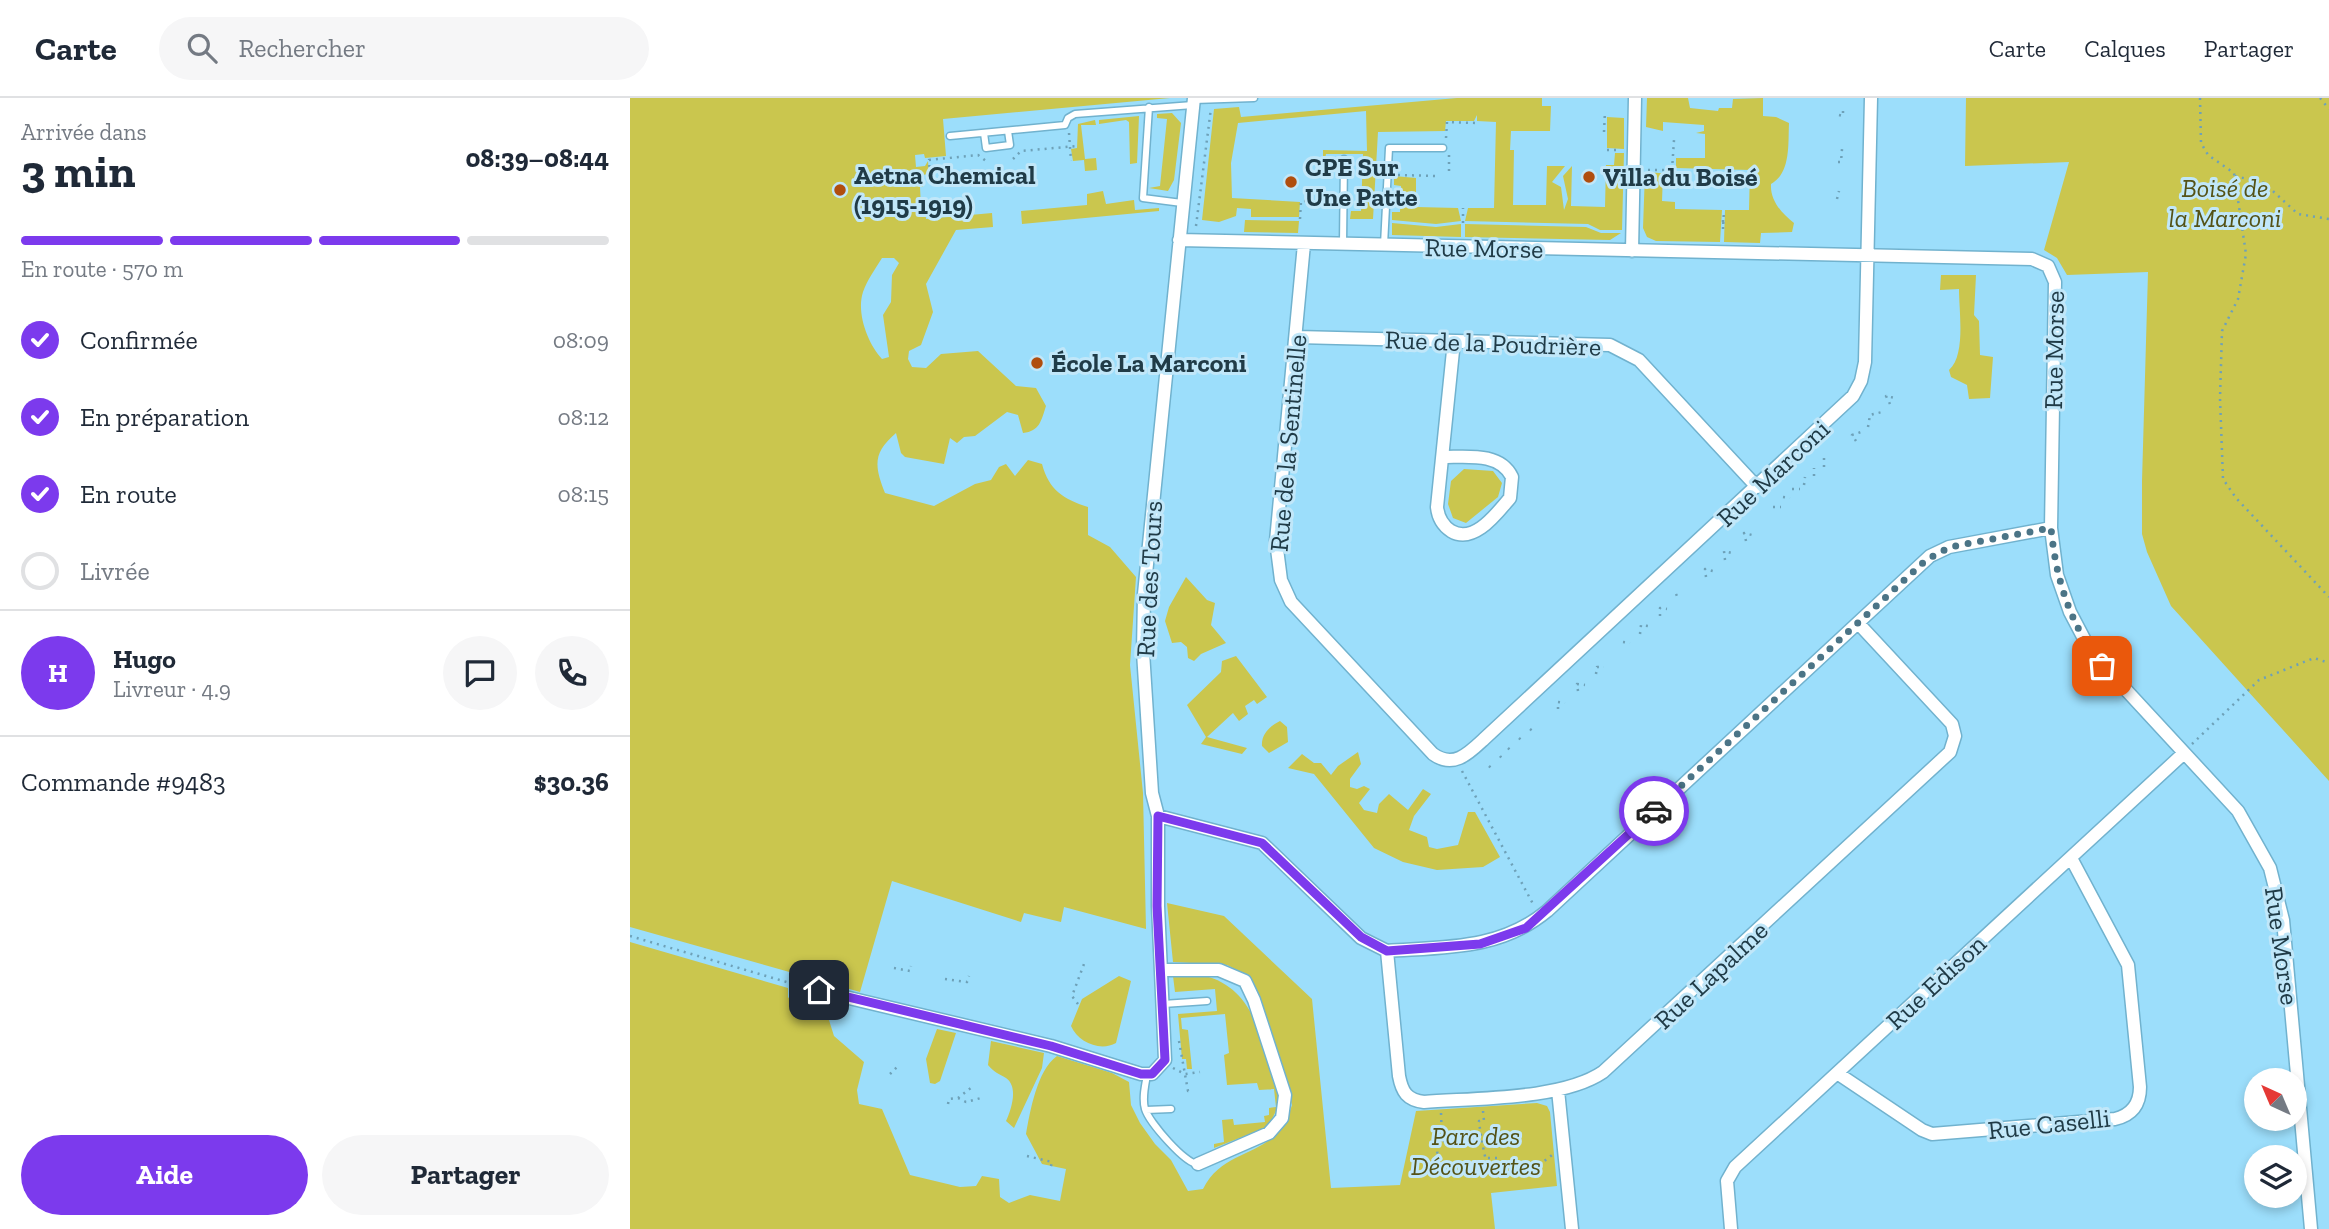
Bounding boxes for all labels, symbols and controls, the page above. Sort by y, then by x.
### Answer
search box [159,17,649,80]
text: Carte [35,29,117,68]
icon: search [183,29,221,67]
text: Rechercher [239,32,366,64]
text: Carte [1989,34,2046,63]
text: Calques [2084,34,2166,63]
text: Partager [2204,34,2294,63]
text: Arrivée dans [21,118,147,146]
text: 08:39–08:44 [465,142,609,174]
text: 3 min [21,144,135,199]
place label: CPE Sur Une Patte [1305,151,1418,213]
place label: Aetna Chemical (1915-1919) [854,159,1036,221]
place label: Villa du Boisé [1603,161,1758,193]
marker: Villa du Boisé [1581,169,1597,185]
park label: Boisé de la Marconi [2169,172,2281,234]
marker: CPE Sur Une Patte [1283,174,1299,190]
marker: Aetna Chemical (1915-1919) [832,182,848,198]
street label: Rue Morse [1424,231,1544,265]
text: En route · 570 m [21,255,183,283]
street label: Rue Morse [2037,290,2071,410]
icon: check [21,321,59,359]
street label: Rue de la Poudrière [1384,323,1602,363]
text: Confirmée [80,324,198,356]
text: 08:09 [553,326,609,354]
street label: Rue de la Sentinelle [1263,333,1313,553]
place label: École La Marconi [1051,347,1247,379]
marker: École La Marconi [1029,355,1045,371]
icon: check [21,398,59,436]
text: En préparation [80,401,249,433]
text: 08:12 [558,403,609,431]
street label: Rue Marconi [1710,413,1836,533]
icon: check [21,475,59,513]
text: En route [80,478,177,510]
text: 08:15 [558,480,609,508]
street label: Rue des Tours [1129,500,1169,658]
text: Livrée [80,555,150,587]
button: chat [443,636,517,710]
button: phone [535,636,609,710]
pin [2072,636,2132,696]
text: Hugo [113,643,176,675]
icon: bag [2083,647,2121,685]
text: H [48,657,68,689]
text: Livreur · 4.9 [113,675,231,703]
text: Commande #9483 [21,766,226,798]
text: $30.36 [534,766,609,798]
courier [1619,776,1689,846]
icon: car [1635,792,1673,830]
street label: Rue Morse [2258,885,2306,1007]
street label: Rue Lapalme [1647,914,1775,1036]
street label: Rue Edison [1879,928,1993,1036]
pin [789,960,849,1020]
icon: home [800,971,838,1009]
north arrow [2244,1068,2306,1130]
map controls [2244,1068,2307,1208]
street label: Rue Caselli [1986,1102,2112,1146]
park label: Parc des Découvertes [1411,1120,1541,1182]
button: Aide [21,1135,308,1215]
button: Partager [322,1135,609,1215]
button: layers [2244,1145,2307,1208]

